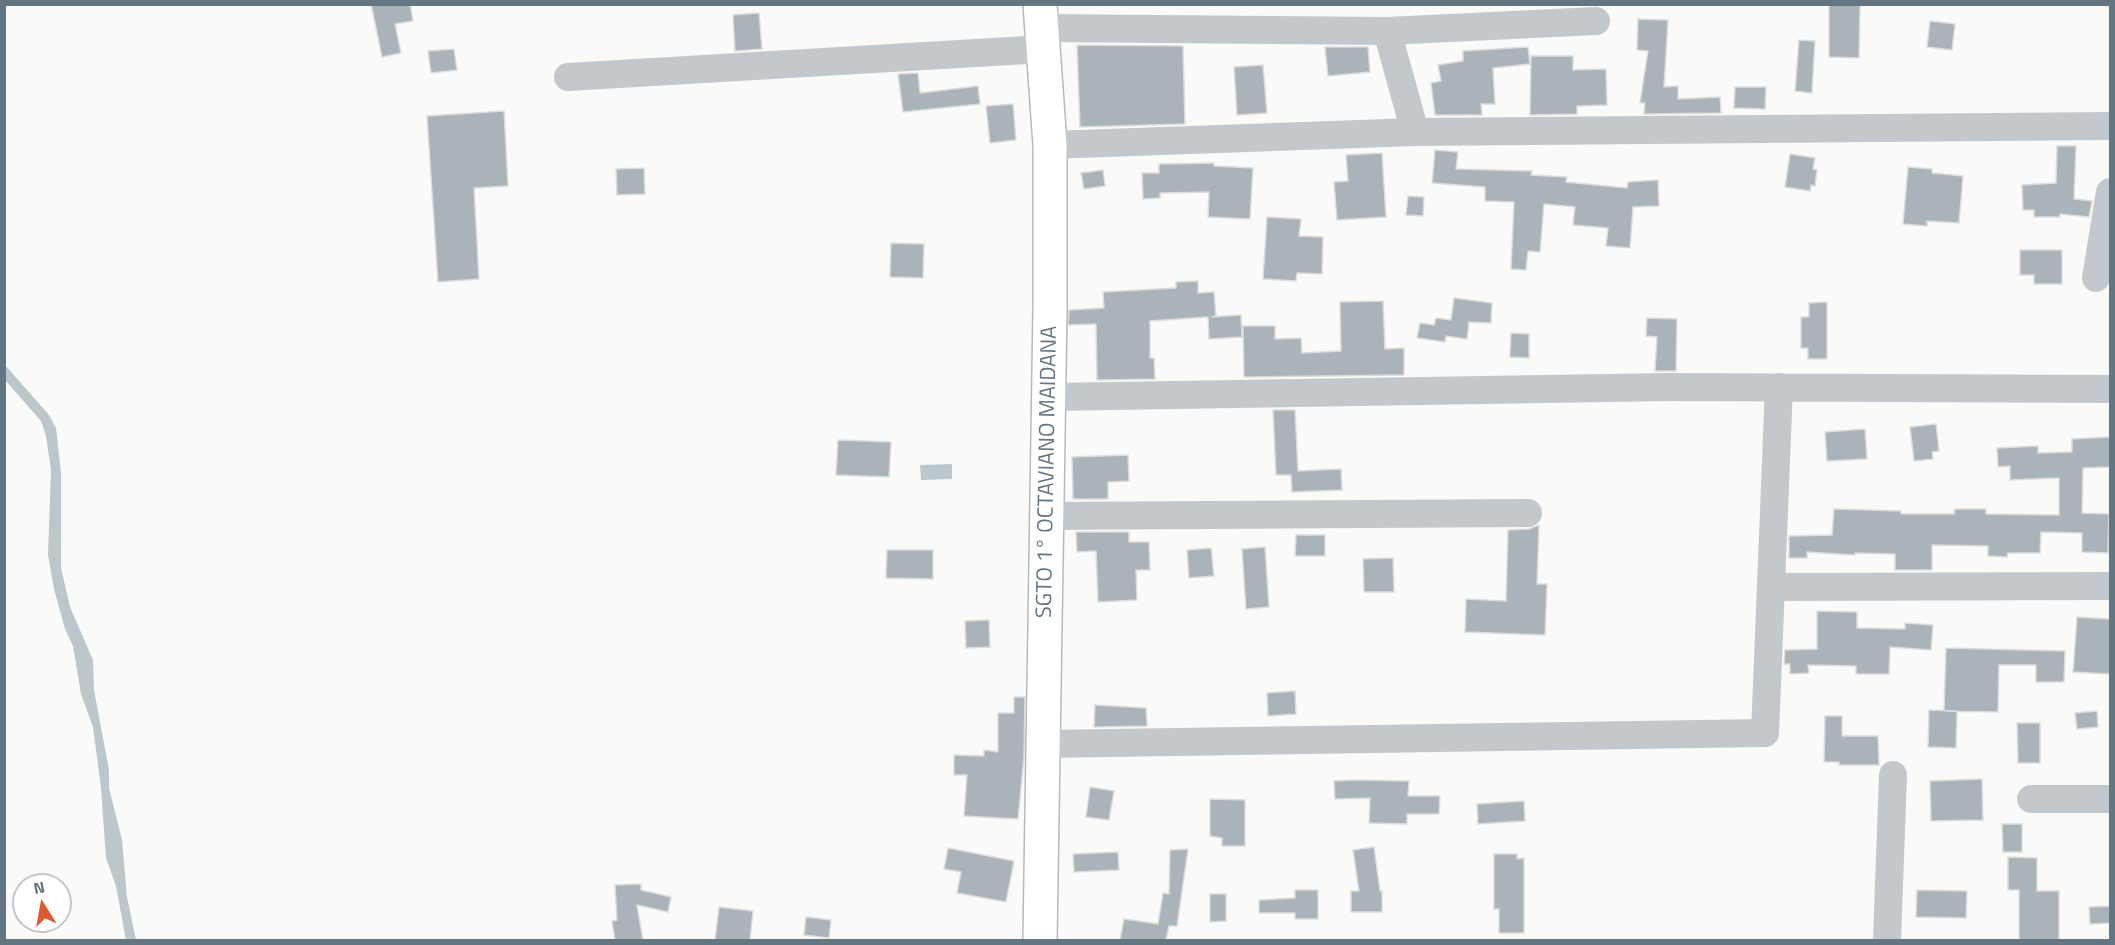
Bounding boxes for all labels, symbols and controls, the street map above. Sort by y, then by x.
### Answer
street label: SGTO 1° OCTAVIANO MAIDANA [1032,326,1064,618]
north arrow [12,873,72,933]
text: N [31,874,47,900]

